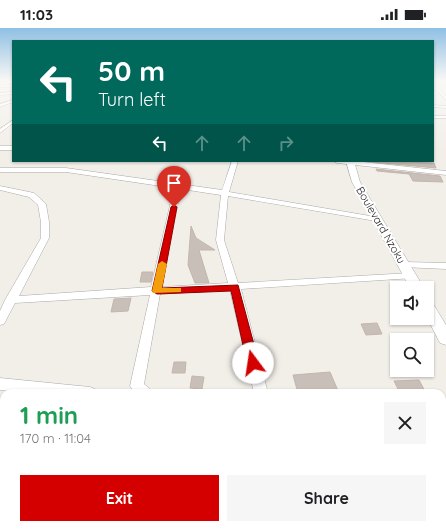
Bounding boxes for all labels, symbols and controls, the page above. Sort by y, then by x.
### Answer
text: 11:03 [20,5,53,24]
text: 50 m [98,53,165,88]
icon: left [32,56,84,108]
text: Turn left [98,88,166,111]
icon: left [149,132,171,154]
icon: ahead [191,132,213,154]
icon: ahead [233,132,255,154]
icon: right [275,132,297,154]
pin [157,166,191,207]
icon: arrive [163,172,185,194]
street label: Boulevard Nzoku [353,184,409,266]
map controls [390,281,434,377]
button: sound [390,281,434,325]
button: search [390,333,434,377]
position arrow [232,342,274,384]
text: 1 min [20,400,78,430]
button: close [384,402,426,444]
text: 170 m · 11:04 [20,430,91,446]
button: Exit [20,475,219,521]
button: Share [227,475,426,521]

